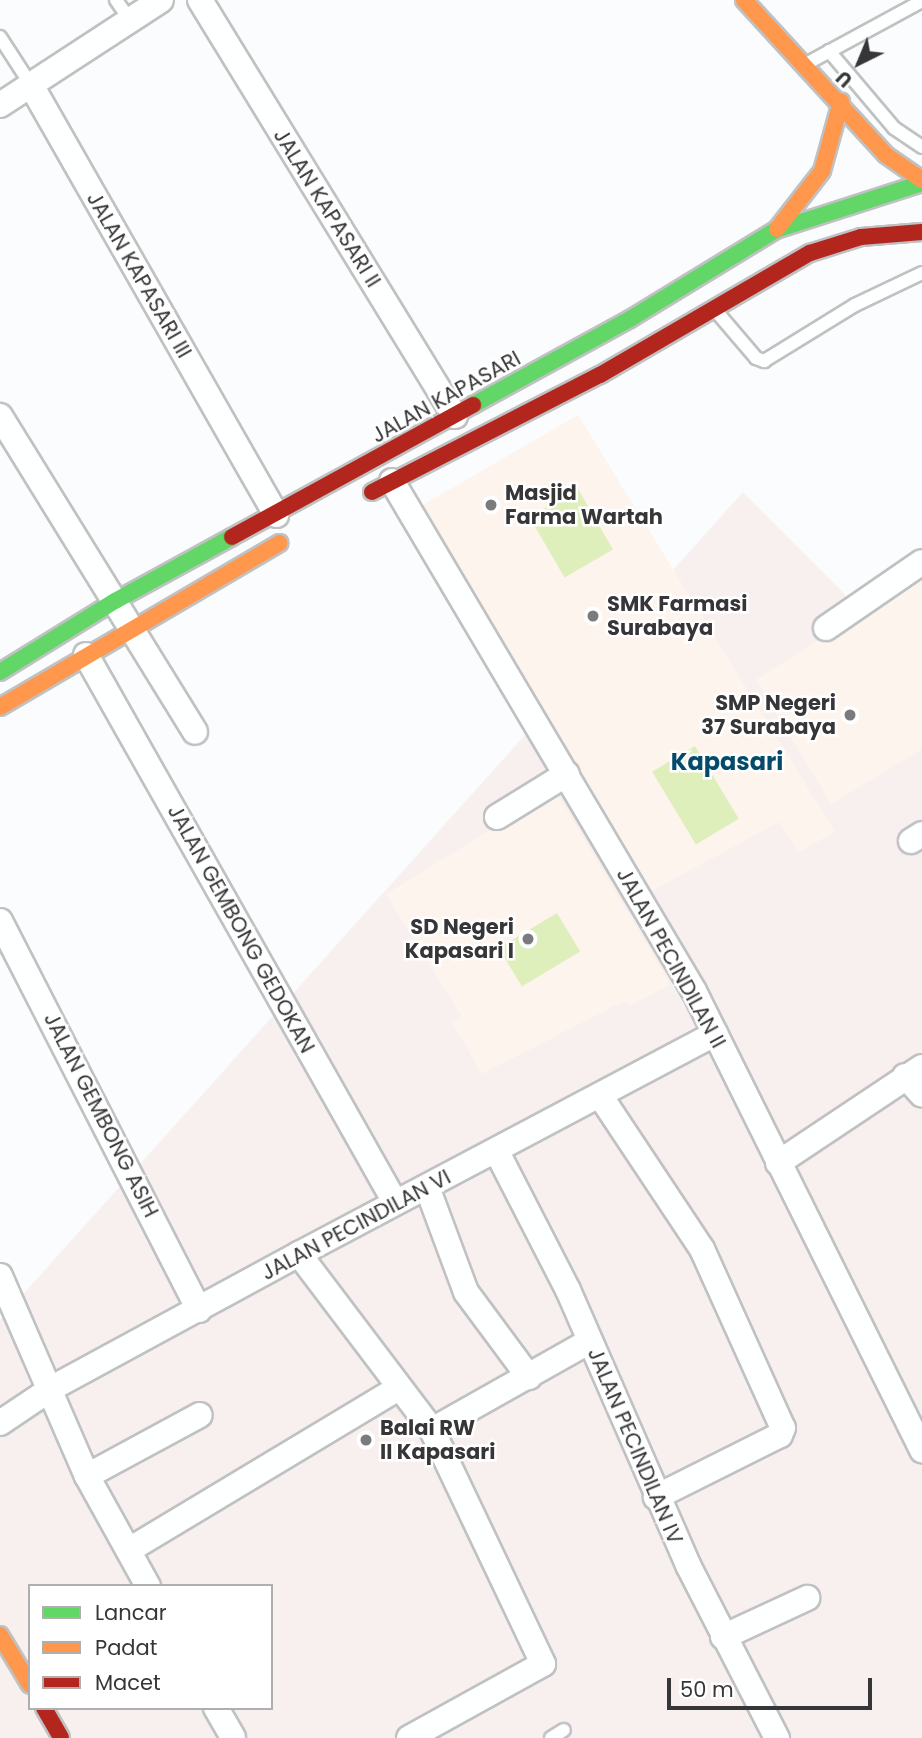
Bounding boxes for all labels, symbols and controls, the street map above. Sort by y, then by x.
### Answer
north arrow [824,28,894,98]
text: U [830,64,858,93]
street label: JALAN KAPASARI II [268,124,386,292]
street label: JALAN KAPASARI III [81,188,197,362]
street label: JALAN KAPASARI [367,346,525,448]
place label: Masjid Farma Wartah [505,480,663,530]
marker: Masjid Farma Wartah [483,497,499,513]
place label: SMK Farmasi Surabaya [607,591,747,641]
marker: SMK Farmasi Surabaya [585,608,601,624]
place label: SMP Negeri 37 Surabaya [701,690,836,740]
marker: SMP Negeri 37 Surabaya [842,707,858,723]
district label: Kapasari [671,748,783,776]
street label: JALAN GEMBONG GEDOKAN [162,800,320,1058]
street label: JALAN PECINDILAN II [611,864,731,1052]
place label: SD Negeri Kapasari I [405,914,514,964]
marker: SD Negeri Kapasari I [520,931,536,947]
street label: JALAN GEMBONG ASIH [38,1008,164,1222]
street label: JALAN PECINDILAN VI [257,1164,455,1286]
street label: JALAN PECINDILAN IV [582,1344,688,1548]
place label: Balai RW II Kapasari [380,1415,495,1465]
marker: Balai RW II Kapasari [358,1432,374,1448]
legend [28,1584,273,1710]
text: Lancar [95,1598,166,1627]
text: Padat [95,1633,157,1662]
scale bar [670,1664,875,1708]
text: Macet [95,1668,161,1697]
text: 50 m [680,1675,734,1704]

